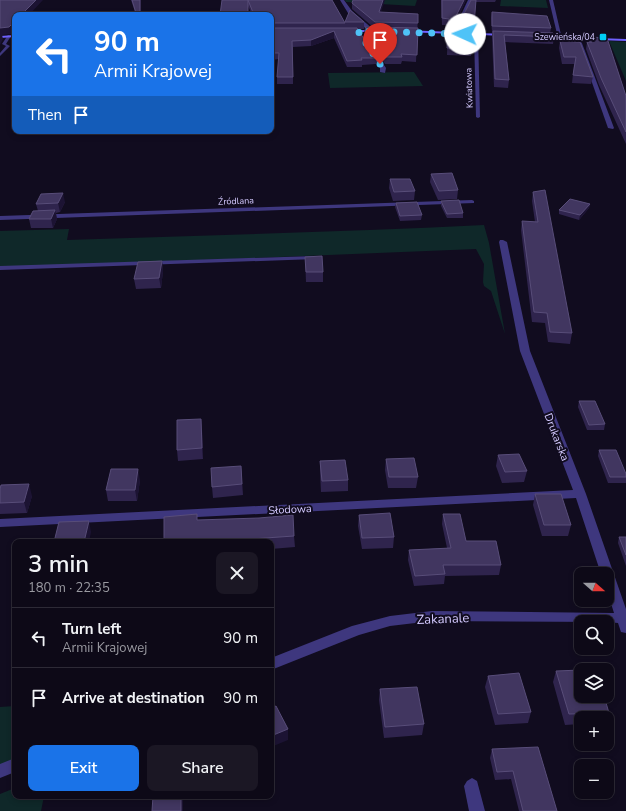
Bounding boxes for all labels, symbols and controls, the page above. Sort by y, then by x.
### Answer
position arrow [444,13,486,55]
text: 90 m [94,23,160,61]
pin [363,23,397,64]
icon: left [28,28,80,80]
icon: arrive [369,29,391,51]
place label: Szewieńska/04 [534,31,596,43]
marker: Szewieńska/04 [598,32,608,42]
text: Armii Krajowej [94,59,212,83]
street label: Kwiatowa [462,68,476,108]
icon: arrive [70,104,92,126]
text: Then [28,105,62,125]
street label: Źródlana [218,193,254,208]
street label: Drukarska [541,411,573,463]
street label: Słodowa [268,501,312,518]
text: 3 min [28,548,89,580]
button: close [216,552,258,594]
north arrow [574,567,614,607]
map controls [574,567,614,799]
text: 180 m · 22:35 [28,579,110,597]
street label: Zakanale [416,609,470,629]
button: search [574,615,614,655]
text: Turn left [62,619,121,639]
icon: left [28,627,50,649]
text: 90 m [223,628,258,648]
text: Armii Krajowej [62,639,147,657]
button: layers [574,663,614,703]
icon: arrive [28,687,50,709]
text: Arrive at destination [62,688,205,708]
text: 90 m [223,688,258,708]
button: + [574,711,614,751]
button: Exit [28,745,139,791]
button: Share [147,745,258,791]
button: − [574,759,614,799]

